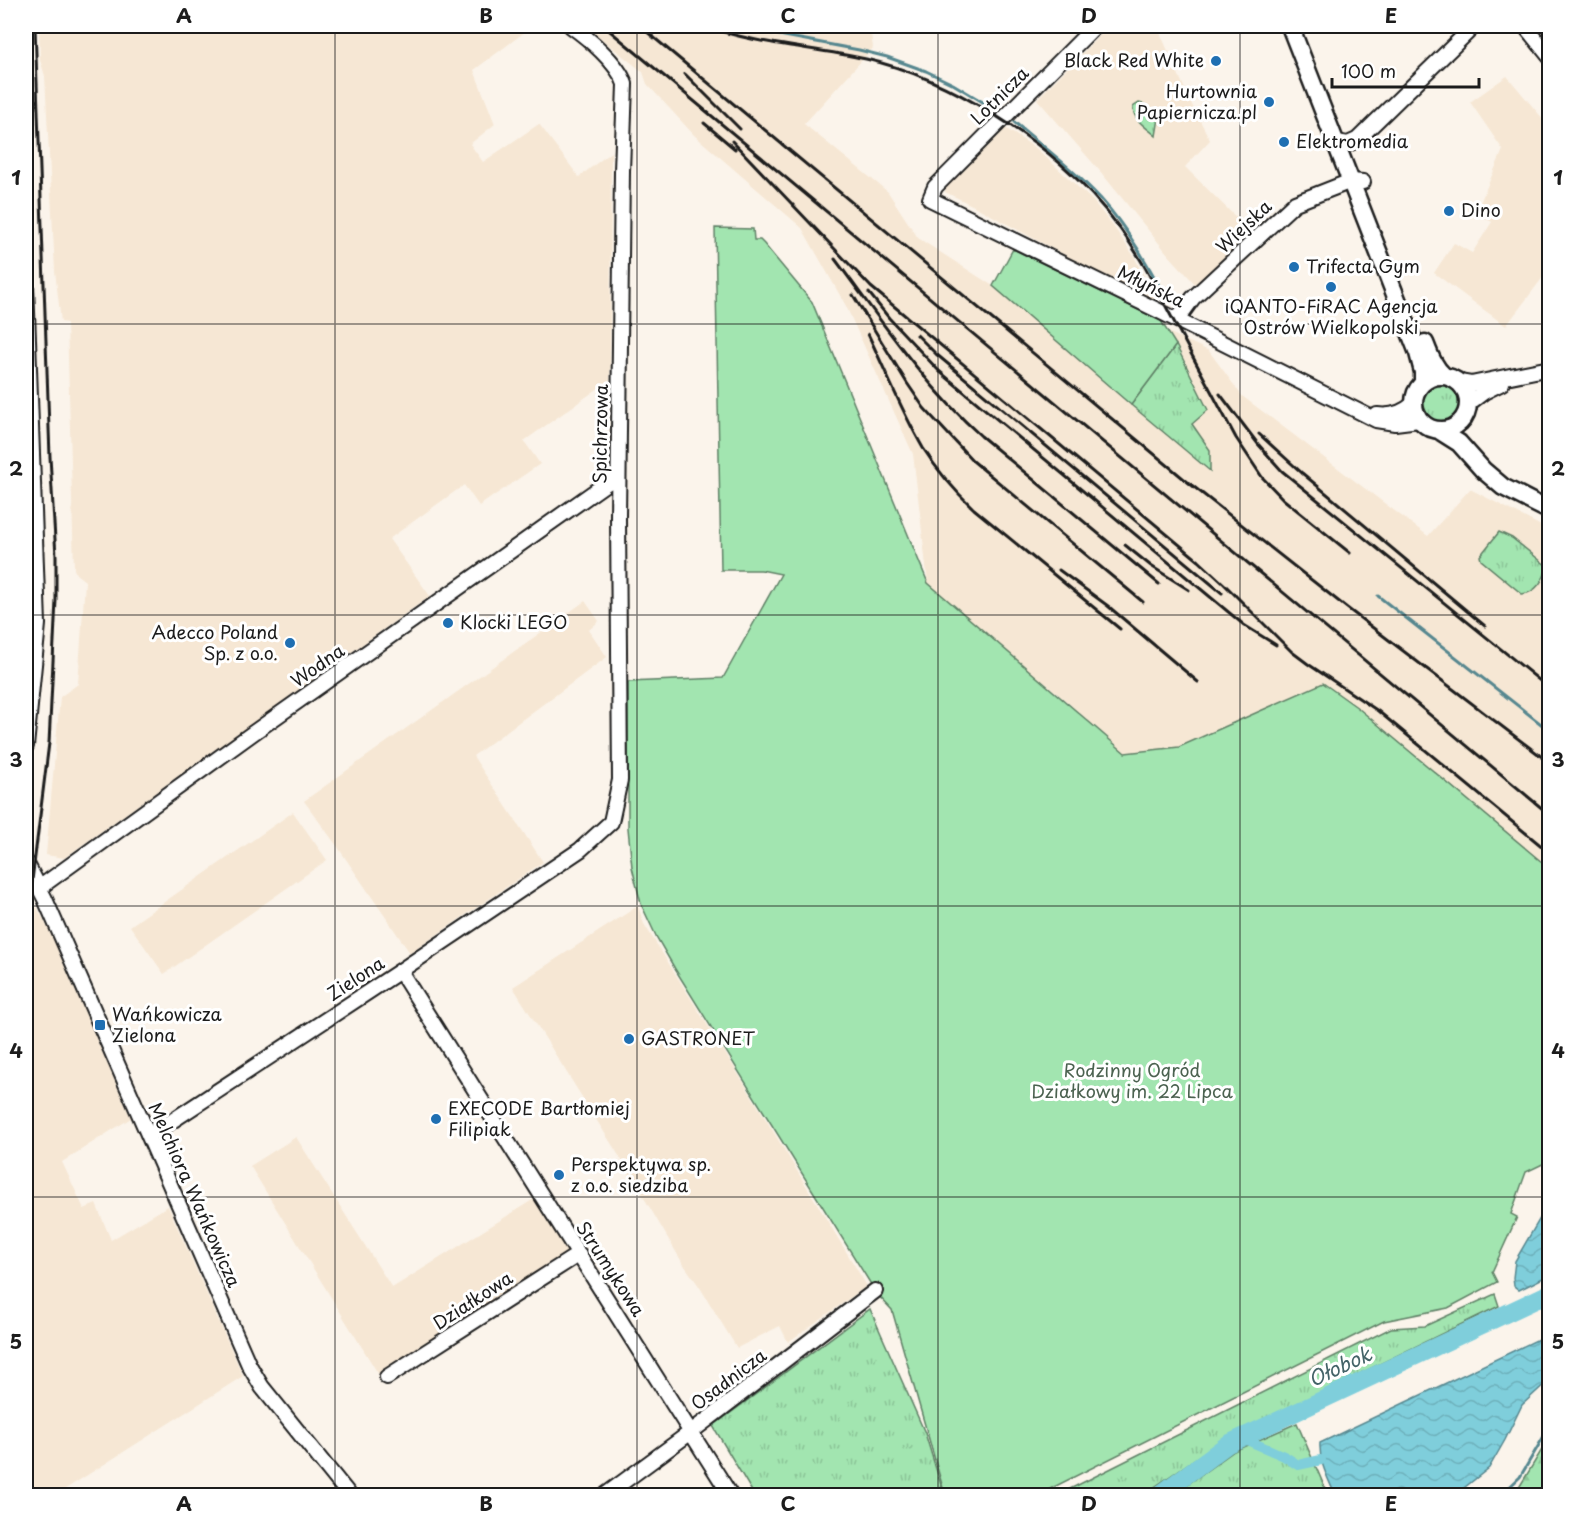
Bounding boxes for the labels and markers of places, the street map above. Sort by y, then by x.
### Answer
place label: Black Red White [1064,46,1204,73]
marker: Black Red White [1209,54,1223,68]
place label: Hurtownia Papiernicza.pl [1137,77,1257,125]
marker: Hurtownia Papiernicza.pl [1262,95,1276,109]
place label: Elektromedia [1296,127,1409,154]
marker: Elektromedia [1277,135,1291,149]
place label: Dino [1461,196,1501,223]
marker: Dino [1442,204,1456,218]
place label: Trifecta Gym [1306,252,1420,279]
marker: Trifecta Gym [1287,260,1301,274]
marker: iQANTO-FiRAC Agencja Ostrów Wielkopolski [1324,280,1338,294]
place label: iQANTO-FiRAC Agencja Ostrów Wielkopolski [1224,292,1438,340]
place label: Klocki LEGO [460,608,567,635]
marker: Klocki LEGO [441,616,455,630]
place label: Adecco Poland Sp. z o.o. [151,618,278,666]
marker: Adecco Poland Sp. z o.o. [283,636,297,650]
place label: Wańkowicza Zielona [112,1000,222,1048]
marker: Wańkowicza Zielona [93,1018,107,1032]
place label: GASTRONET [641,1024,756,1051]
marker: GASTRONET [622,1032,636,1046]
place label: EXECODE Bartłomiej Filipiak [448,1094,630,1142]
marker: EXECODE Bartłomiej Filipiak [429,1112,443,1126]
place label: Perspektywa sp. z o.o. siedziba [571,1150,711,1198]
marker: Perspektywa sp. z o.o. siedziba [552,1168,566,1182]

